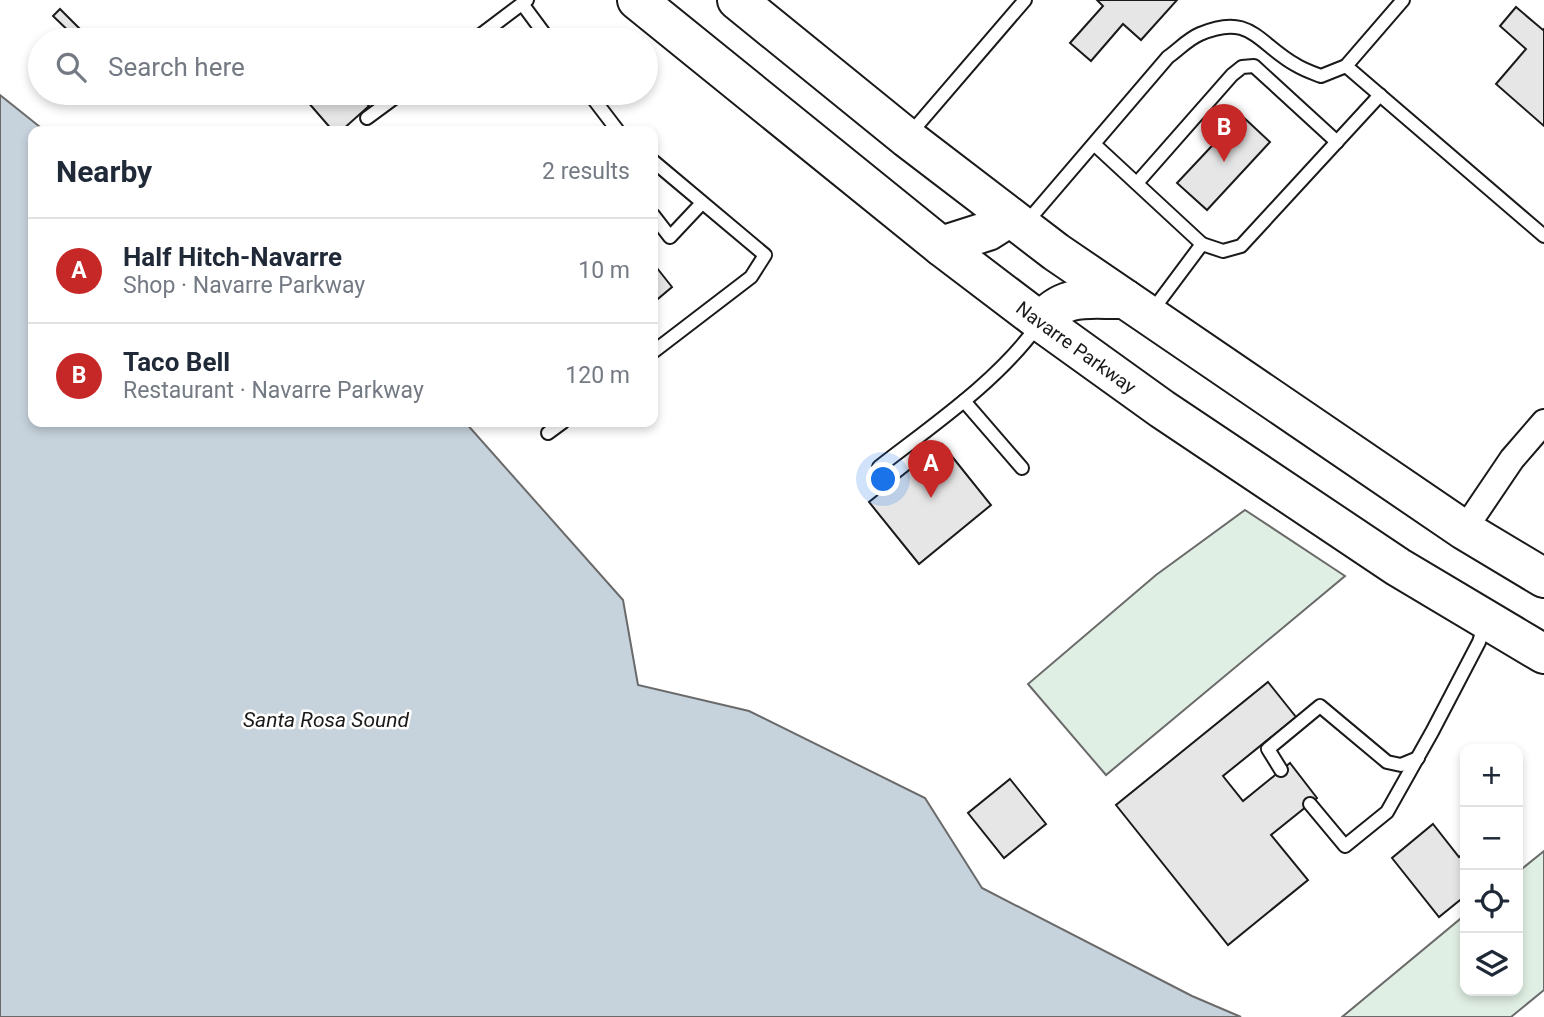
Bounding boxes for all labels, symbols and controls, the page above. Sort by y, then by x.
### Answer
search box [28,28,658,105]
icon: search [52,48,90,86]
text: Search here [108,52,245,82]
pin: B [1201,104,1247,162]
text: Nearby [56,154,152,189]
text: 2 results [542,158,630,185]
text: Half Hitch-Navarre [123,242,342,272]
text: A [71,257,87,284]
text: 10 m [578,257,630,284]
text: Shop · Navarre Parkway [123,272,365,299]
street label: Navarre Parkway [1012,296,1141,398]
text: Taco Bell [123,347,230,377]
text: B [72,362,86,389]
text: 120 m [565,362,630,389]
text: Restaurant · Navarre Parkway [123,377,424,404]
pin: A [908,440,954,498]
your location [866,462,900,496]
water label: Santa Rosa Sound [243,708,409,732]
map controls [1460,744,1523,996]
button: + [1460,744,1523,807]
button: − [1460,807,1523,870]
button: locate [1460,870,1523,933]
button: layers [1460,933,1523,996]

